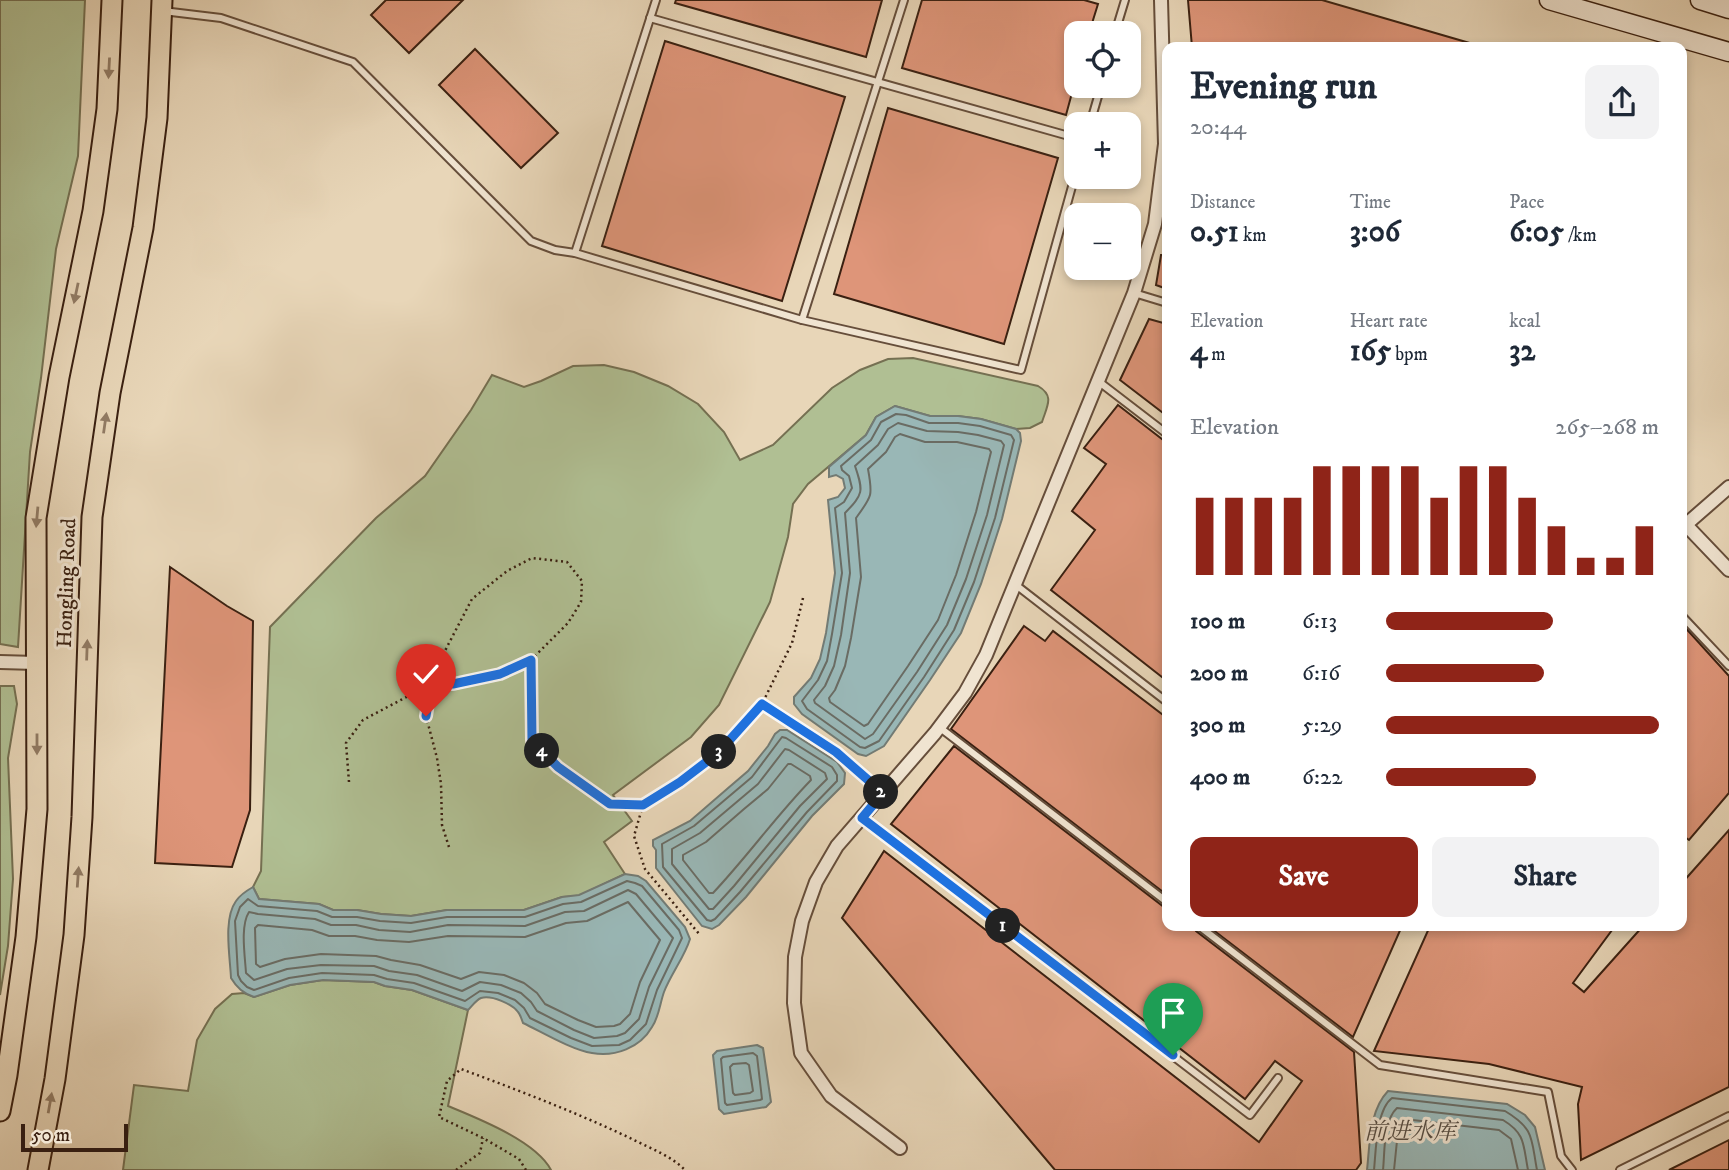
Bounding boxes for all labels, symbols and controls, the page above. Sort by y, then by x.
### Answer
map controls [1064,21,1141,280]
button: locate [1064,21,1141,98]
one-way arrow [104,57,115,79]
text: Evening run [1190,63,1377,111]
button: share [1585,65,1659,139]
button: + [1064,112,1141,189]
text: 20:44 [1190,113,1246,142]
text: Distance [1190,191,1255,214]
text: Time [1350,191,1391,214]
text: Pace [1509,191,1544,214]
button: − [1064,203,1141,280]
text: 0.51 [1190,214,1239,251]
text: 3:06 [1350,214,1400,251]
text: 6:05 [1509,214,1564,251]
text: km [1239,224,1267,247]
text: /km [1564,224,1597,247]
one-way arrow [71,282,82,304]
text: Elevation [1190,310,1264,333]
text: Heart rate [1350,310,1428,333]
text: kcal [1509,310,1541,333]
text: 4 [1190,333,1207,370]
text: 165 [1350,333,1391,370]
text: 32 [1509,333,1535,370]
text: m [1207,343,1226,366]
text: bpm [1391,343,1428,366]
one-way arrow [100,412,111,434]
text: Elevation [1190,413,1279,442]
text: 265–268 m [1555,413,1659,442]
one-way arrow [31,506,42,528]
street label: Hongling Road [52,517,82,648]
text: 100 m [1190,607,1245,636]
text: 6:13 [1302,607,1337,636]
one-way arrow [81,639,92,661]
pin [396,644,456,716]
icon: check [407,655,445,693]
text: 200 m [1190,659,1248,688]
text: 6:16 [1302,659,1340,688]
text: 300 m [1190,711,1246,740]
text: 5:29 [1302,711,1342,740]
one-way arrow [31,733,43,755]
pin: 4 [524,734,560,768]
pin: 3 [702,734,736,770]
text: 4 [536,739,547,762]
text: 3 [715,740,722,763]
text: 400 m [1190,763,1250,792]
text: 6:22 [1302,763,1343,792]
pin: 2 [864,774,898,810]
text: 2 [876,780,885,803]
button: Save [1190,837,1418,917]
button: Share [1432,837,1659,917]
one-way arrow [73,866,84,888]
pin: 1 [986,908,1020,944]
text: 1 [999,914,1006,937]
pin [1143,983,1203,1055]
icon: arrive [1154,994,1192,1032]
one-way arrow [45,1092,56,1114]
water label: 前进水库 [1364,1118,1460,1147]
scale bar [21,1121,128,1153]
text: 50 m [32,1124,70,1147]

